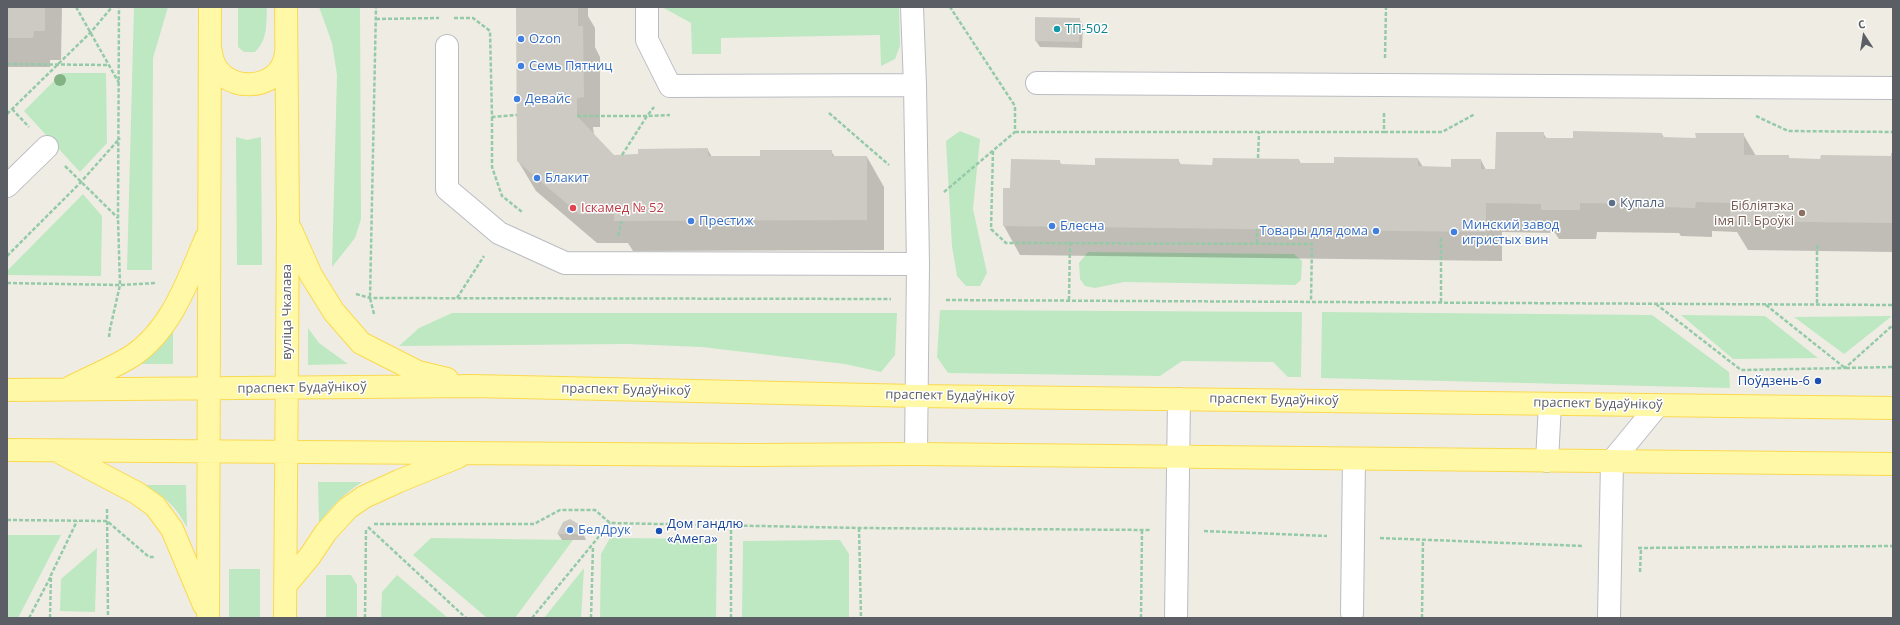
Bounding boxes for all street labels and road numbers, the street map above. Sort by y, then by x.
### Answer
street label: вуліца Чкалава [279,264,295,360]
street label: праспект Будаўнікоў [237,379,367,397]
street label: праспект Будаўнікоў [561,381,691,399]
street label: праспект Будаўнікоў [885,387,1015,405]
street label: праспект Будаўнікоў [1209,391,1339,409]
street label: праспект Будаўнікоў [1533,395,1663,413]

